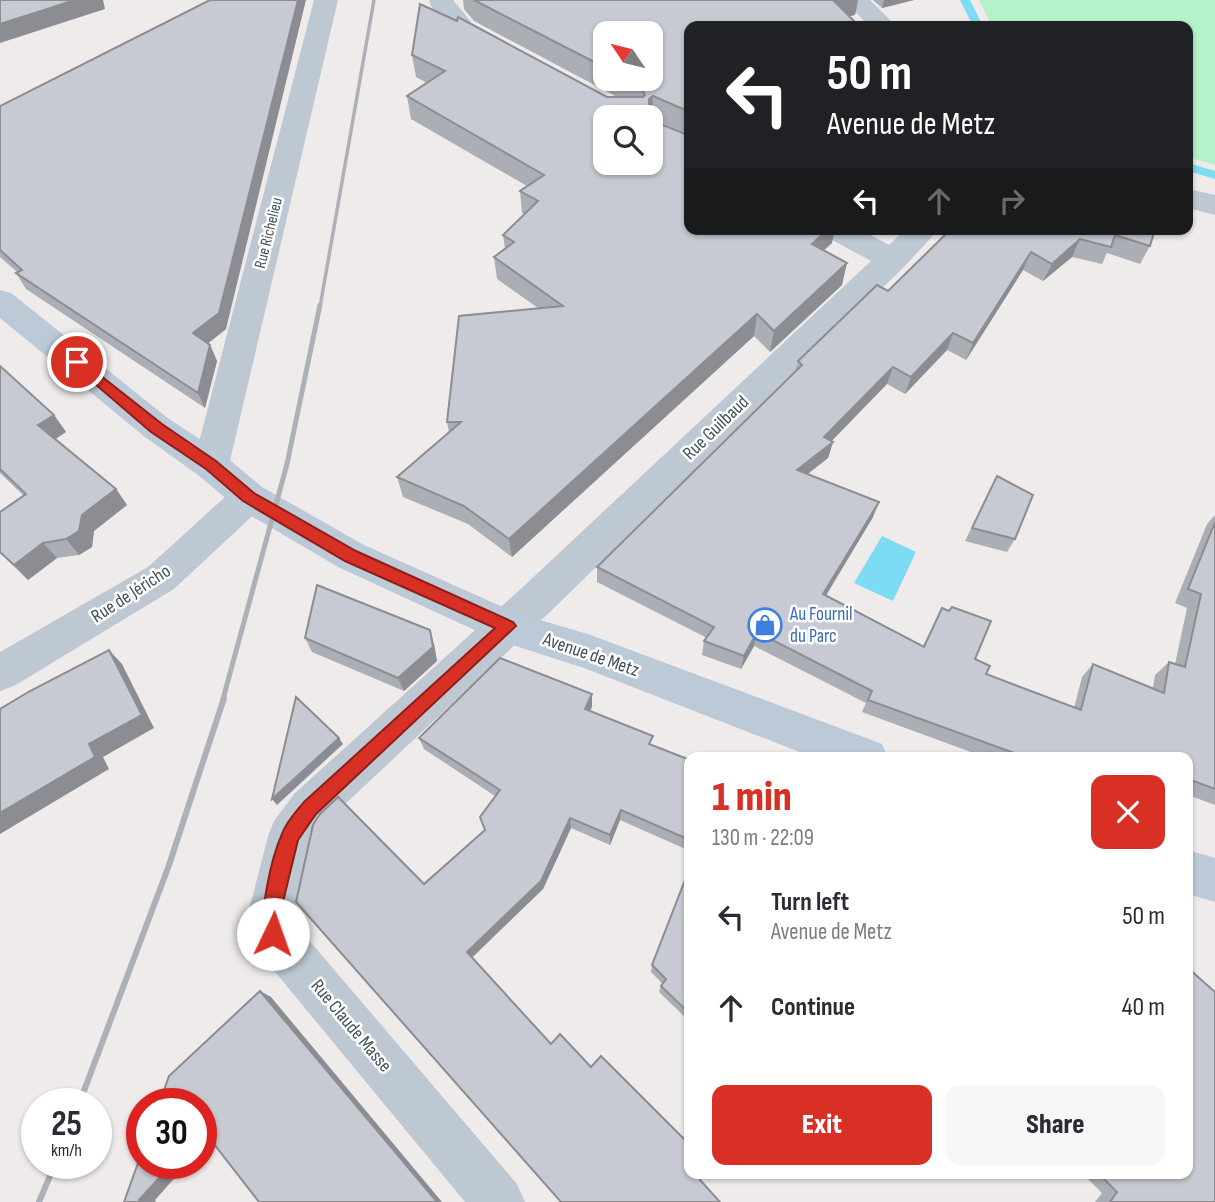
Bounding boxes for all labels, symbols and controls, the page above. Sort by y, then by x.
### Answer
north arrow [593,21,663,91]
map controls [593,21,663,175]
text: 50 m [827,45,912,104]
icon: left [712,49,803,140]
button: search [593,105,663,175]
text: Avenue de Metz [827,105,995,144]
icon: left [847,182,885,220]
icon: ahead [920,182,958,220]
icon: right [993,182,1031,220]
street label: Rue Richelieu [251,196,287,270]
pin [47,332,107,392]
icon: arrive [58,343,96,381]
street label: Rue Guilbaud [678,391,754,465]
street label: Rue de Jéricho [87,560,175,628]
place label: Au Fournil du Parc [789,603,853,648]
shop icon: Au Fournil du Parc [746,606,784,644]
street label: Avenue de Metz [539,628,642,682]
text: 1 min [712,772,792,823]
button: close [1091,775,1165,849]
text: 130 m · 22:09 [712,824,814,852]
text: Turn left [771,887,849,918]
position arrow [236,897,310,971]
icon: left [712,898,750,936]
text: 50 m [1122,901,1165,932]
text: Avenue de Metz [771,918,892,946]
street label: Rue Claude Masse [306,975,396,1077]
icon: ahead [712,989,750,1027]
text: Continue [771,992,855,1023]
text: 40 m [1122,992,1165,1023]
button: Exit [712,1085,932,1165]
button: Share [946,1085,1165,1165]
speed limit sign: 30 [126,1088,217,1179]
text: 25 [51,1103,82,1146]
text: km/h [51,1140,82,1161]

